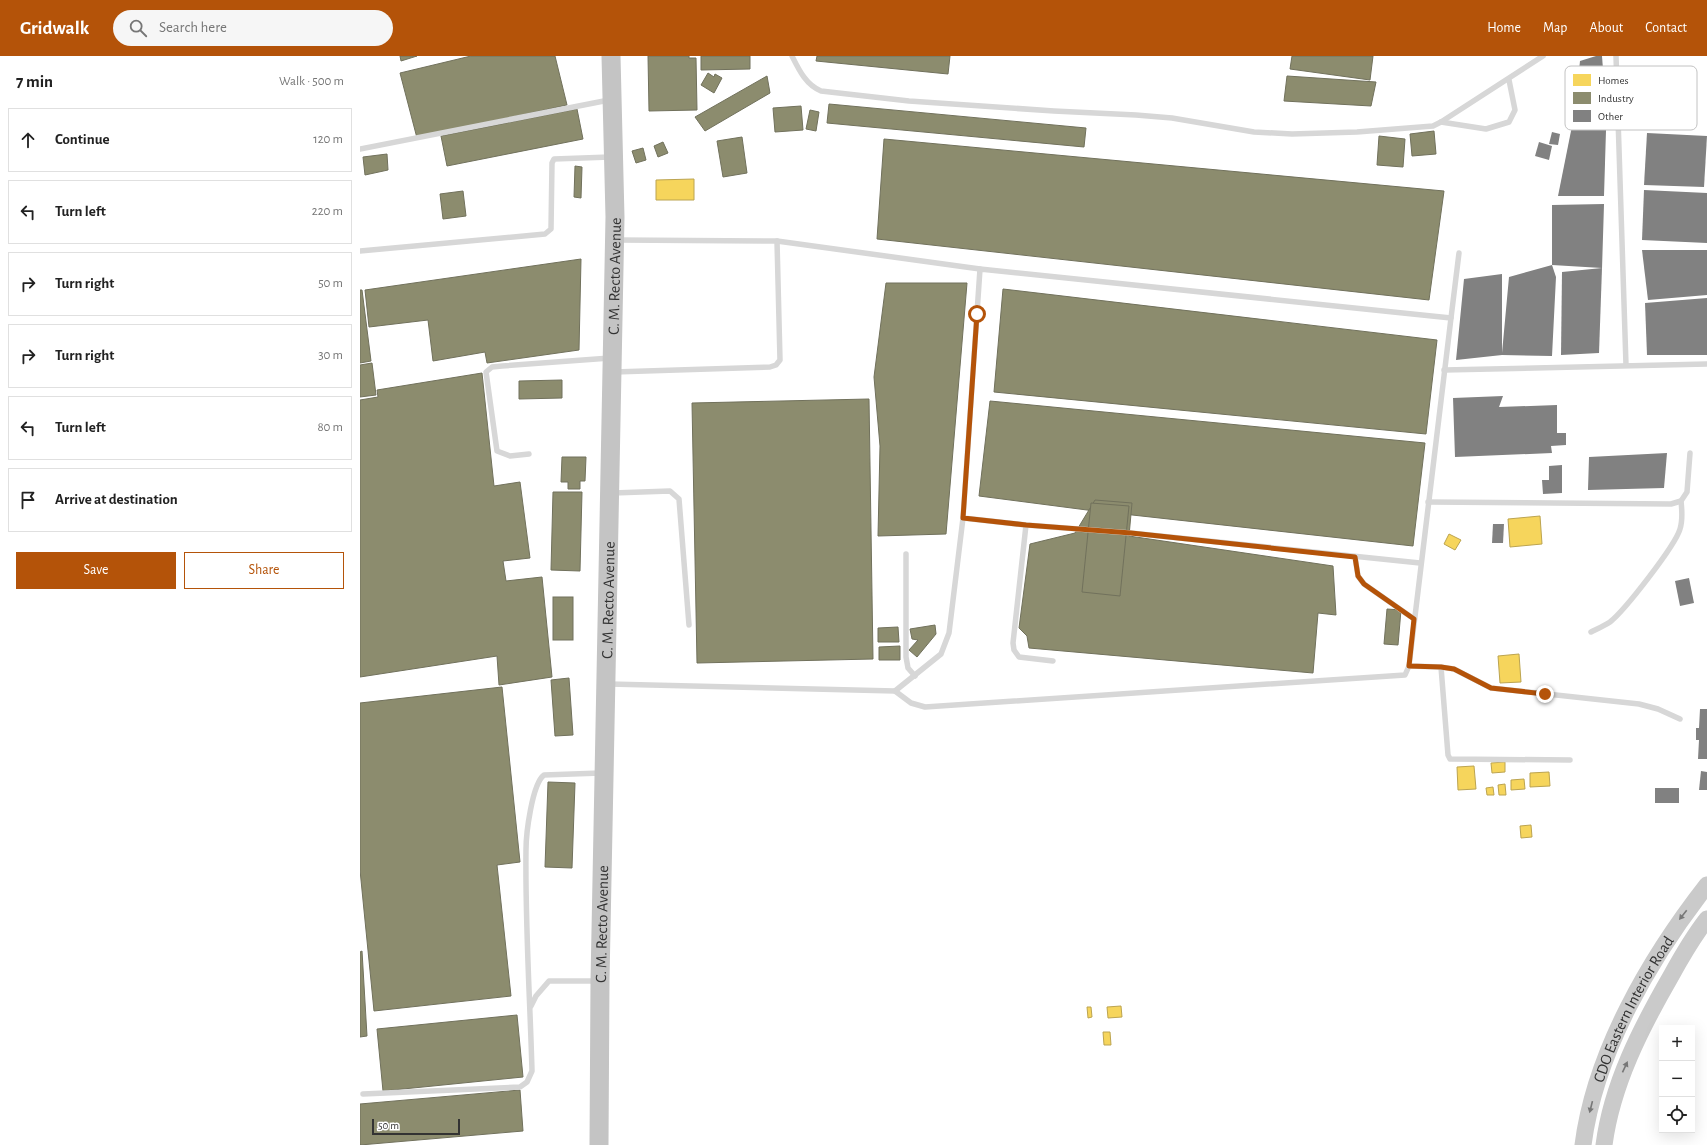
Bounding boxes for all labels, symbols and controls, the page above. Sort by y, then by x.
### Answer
search box [113,10,393,46]
icon: search [127,17,149,39]
text: Gridwalk [20,19,89,38]
text: Search here [159,20,227,35]
text: Home [1487,21,1521,35]
text: Map [1543,21,1567,35]
text: About [1589,21,1623,35]
text: Contact [1645,21,1687,35]
legend [1565,66,1697,130]
text: 7 min [16,73,53,90]
text: Walk · 500 m [279,75,344,88]
text: Homes [1598,75,1629,86]
text: Industry [1598,93,1634,104]
text: Other [1598,111,1623,122]
icon: ahead [17,129,39,151]
text: Continue [55,132,110,147]
text: 120 m [313,133,343,146]
icon: left [17,201,39,223]
text: Turn left [55,204,106,219]
text: 220 m [312,205,343,218]
street label: C. M. Recto Avenue [606,217,624,335]
icon: right [17,273,39,295]
text: Turn right [55,276,114,291]
text: 50 m [318,277,343,290]
route start [968,305,986,323]
icon: right [17,345,39,367]
text: Turn right [55,348,114,363]
text: 30 m [318,349,343,362]
icon: left [17,417,39,439]
text: Turn left [55,420,106,435]
text: 80 m [317,421,343,434]
icon: arrive [17,489,39,511]
text: Arrive at destination [55,492,178,507]
street label: C. M. Recto Avenue [599,541,618,659]
button: Save [16,552,176,589]
button: Share [184,552,344,589]
route end [1536,685,1554,703]
street label: C. M. Recto Avenue [593,865,611,983]
one-way arrow [1679,910,1687,921]
street label: CDO Eastern Interior Road [1591,933,1677,1084]
map controls [1659,1025,1695,1133]
button: + [1659,1025,1695,1061]
one-way arrow [1622,1061,1628,1073]
button: − [1659,1061,1695,1097]
button: locate [1659,1097,1695,1133]
one-way arrow [1588,1101,1594,1113]
scale bar [372,1117,460,1136]
text: 50 m [378,1120,399,1131]

